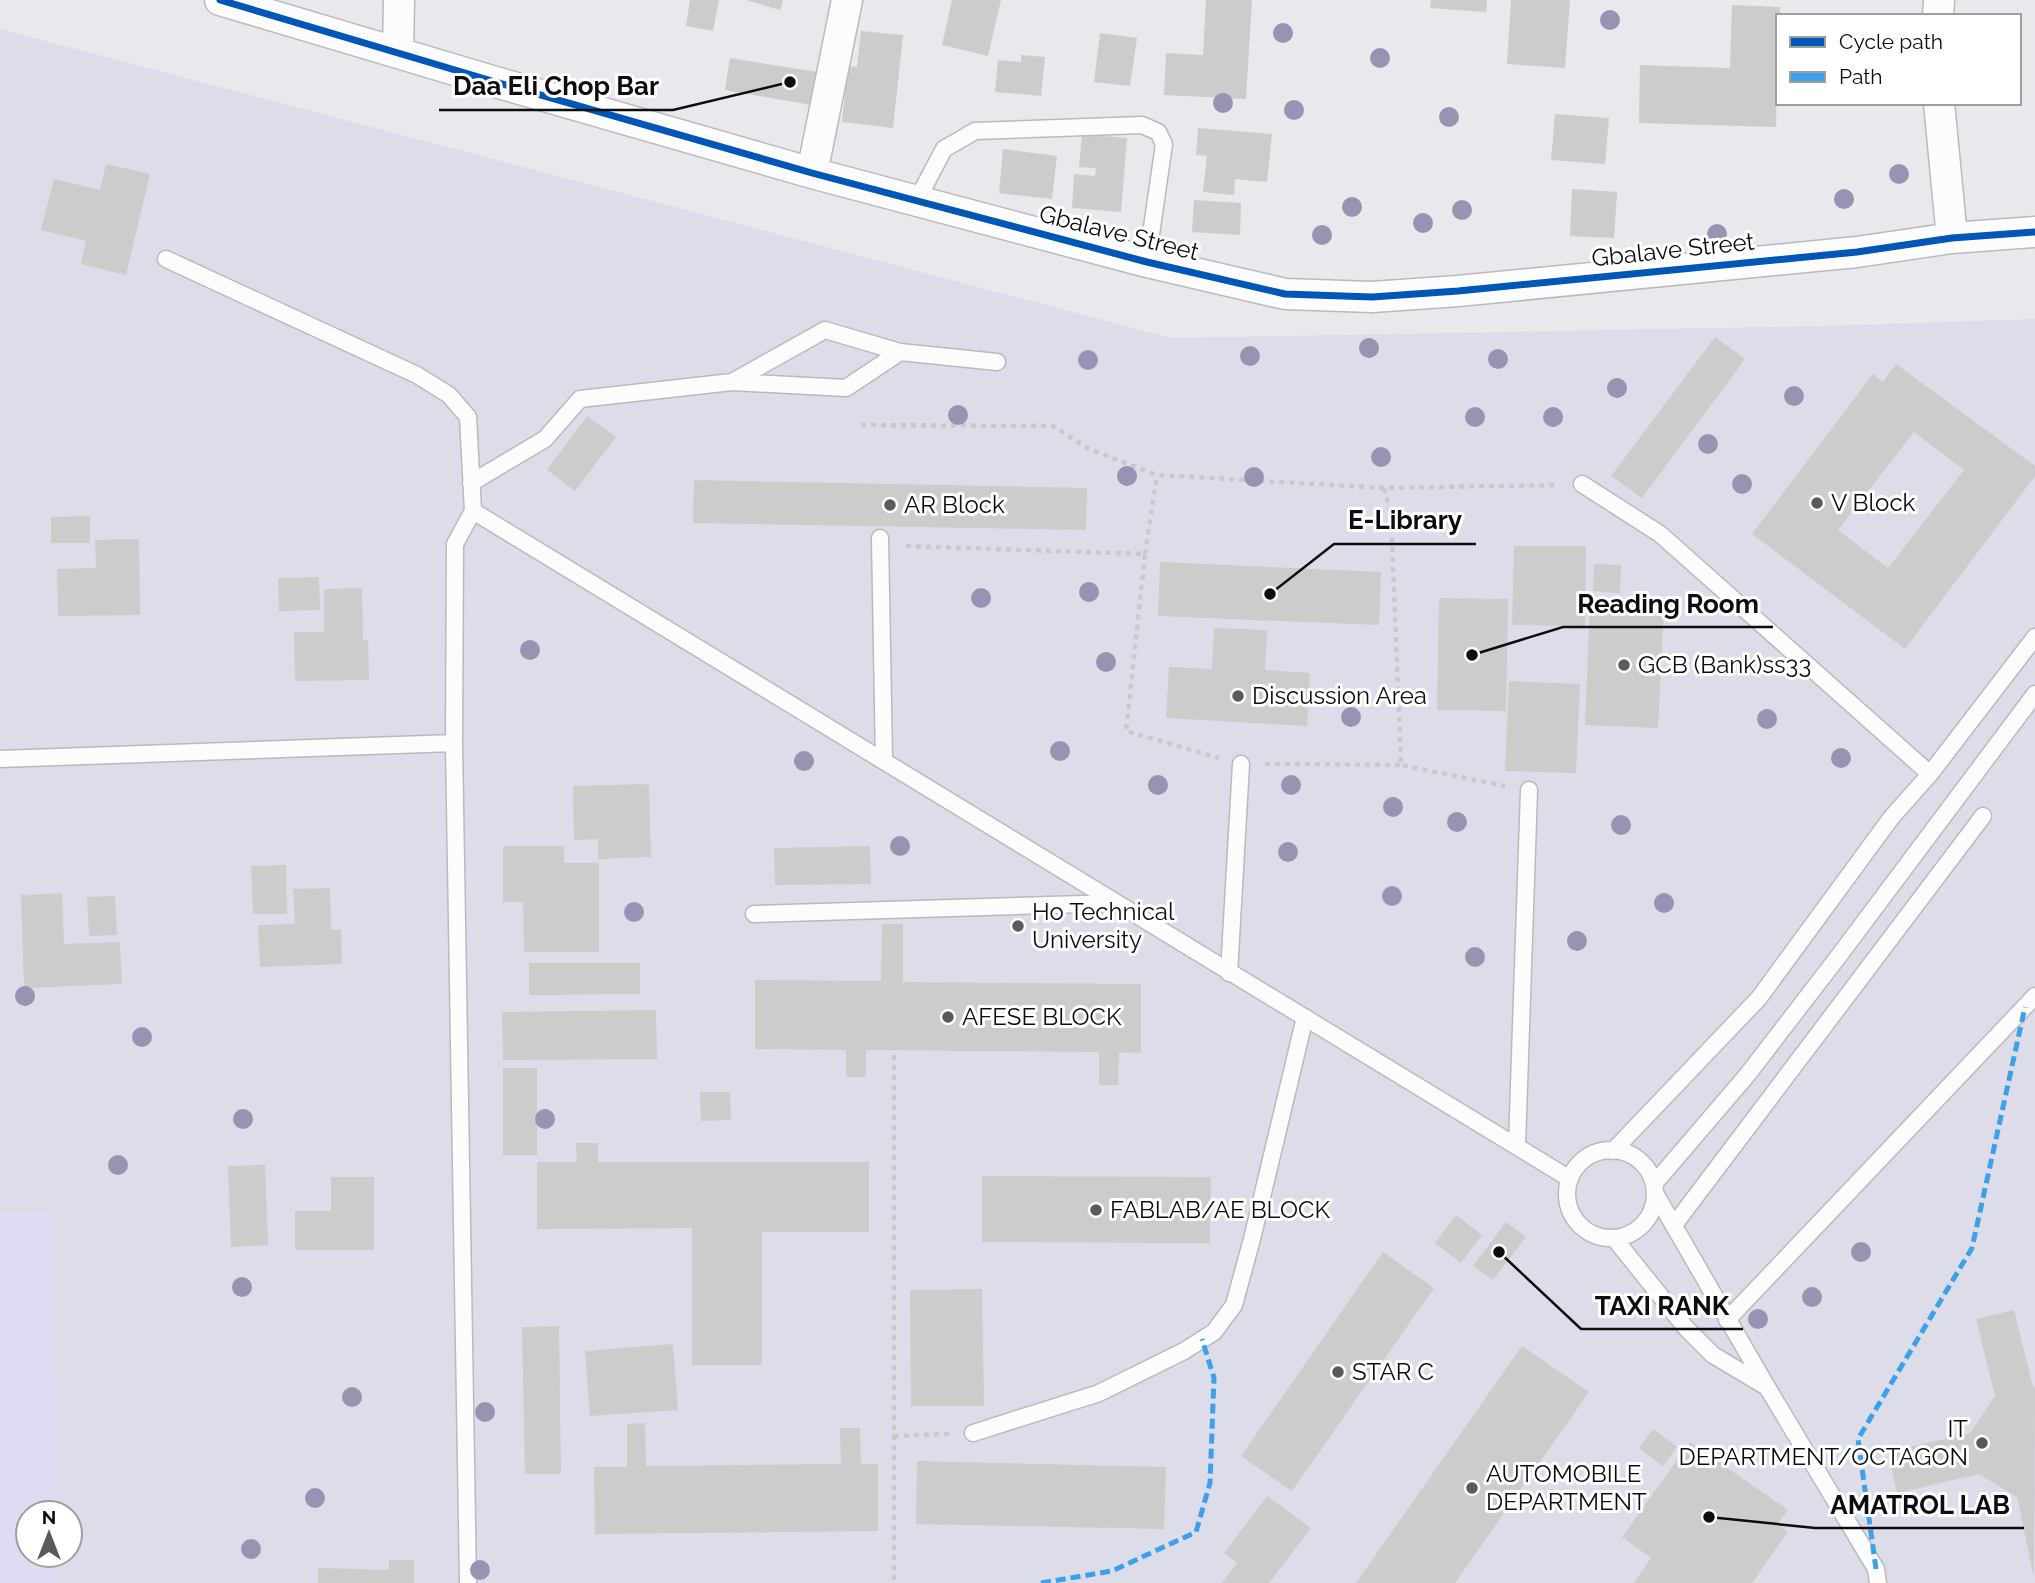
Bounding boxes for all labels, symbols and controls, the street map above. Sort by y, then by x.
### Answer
legend [1776,14,2021,105]
text: Cycle path [1839,29,1943,54]
callout: Daa Eli Chop Bar [439,63,673,110]
text: Path [1839,64,1883,89]
text: Daa Eli Chop Bar [453,71,659,101]
street label: Gbalave Street [1036,199,1202,266]
street label: Gbalave Street [1590,227,1756,272]
place label: V Block [1831,488,1916,517]
place label: AR Block [904,490,1005,519]
marker: V Block [1809,495,1825,511]
marker: AR Block [882,497,898,513]
callout: E-Library [1334,497,1476,544]
text: E-Library [1348,505,1462,535]
callout: Reading Room [1563,580,1773,627]
text: Reading Room [1577,589,1759,619]
place label: GCB (Bank)ss33 [1638,650,1811,679]
marker: GCB (Bank)ss33 [1616,657,1632,673]
place label: Discussion Area [1252,681,1427,710]
marker: Discussion Area [1230,688,1246,704]
place label: Ho Technical University [1032,897,1175,954]
marker: Ho Technical University [1010,918,1026,934]
place label: AFESE BLOCK [962,1002,1122,1031]
marker: AFESE BLOCK [940,1009,956,1025]
place label: FABLAB/AE BLOCK [1110,1195,1330,1224]
marker: FABLAB/AE BLOCK [1088,1202,1104,1218]
callout: TAXI RANK [1581,1282,1743,1329]
text: TAXI RANK [1595,1291,1730,1321]
place label: STAR C [1352,1357,1434,1386]
marker: STAR C [1330,1364,1346,1380]
place label: IT DEPARTMENT/OCTAGON [1678,1414,1968,1471]
marker: IT DEPARTMENT/OCTAGON [1974,1435,1990,1451]
place label: AUTOMOBILE DEPARTMENT [1486,1459,1647,1516]
marker: AUTOMOBILE DEPARTMENT [1464,1480,1480,1496]
callout: AMATROL LAB [1815,1481,2024,1528]
text: AMATROL LAB [1830,1490,2010,1520]
north arrow [14,1499,84,1569]
text: N [42,1506,56,1528]

